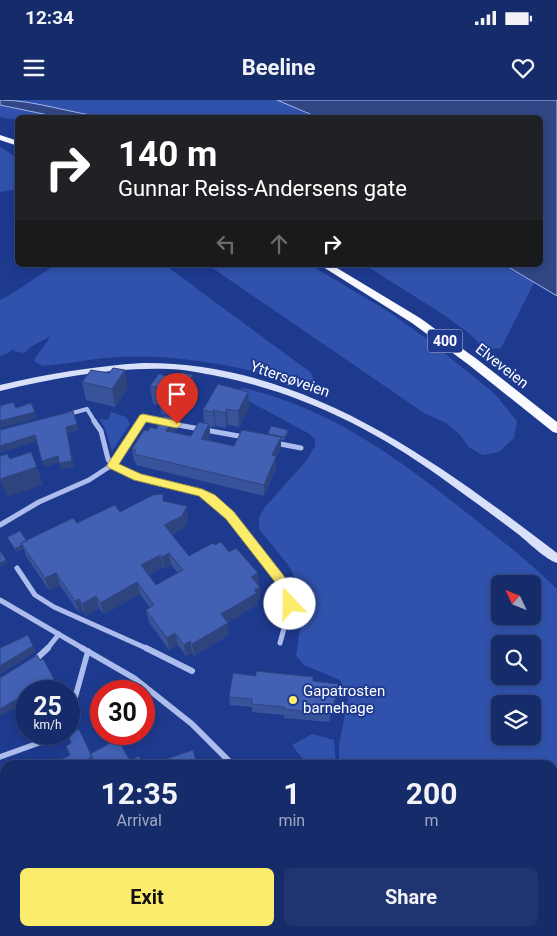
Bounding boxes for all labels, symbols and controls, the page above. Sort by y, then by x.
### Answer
text: 12:34 [25,6,74,29]
icon: menu [20,54,48,82]
icon: heart [509,54,537,82]
text: Beeline [242,55,315,80]
text: 140 m [118,134,217,175]
icon: right [35,135,100,200]
text: Gunnar Reiss-Andersens gate [118,176,407,201]
icon: left [212,230,240,258]
icon: ahead [265,230,293,258]
icon: right [318,230,346,258]
road number: 400 [428,330,462,352]
street label: Elveveien [472,340,532,392]
street label: Yttersøveien [248,357,332,401]
pin [156,373,198,424]
icon: arrive [163,380,191,408]
north arrow [491,575,541,625]
map controls [491,575,541,745]
position arrow [263,577,315,629]
button: search [491,635,541,685]
speed limit sign: 30 [90,680,155,745]
place label: Gapatrosten barnehage [303,682,385,717]
text: 25 [33,692,62,721]
marker: Gapatrosten barnehage [287,694,299,706]
button: layers [491,695,541,745]
text: km/h [33,718,62,732]
text: 12:35 [101,776,178,811]
text: 1 [283,776,300,811]
text: 200 [406,776,457,811]
text: Arrival [117,811,162,830]
text: min [278,811,305,830]
text: m [425,811,439,830]
button: Exit [20,868,274,926]
button: Share [284,868,538,926]

